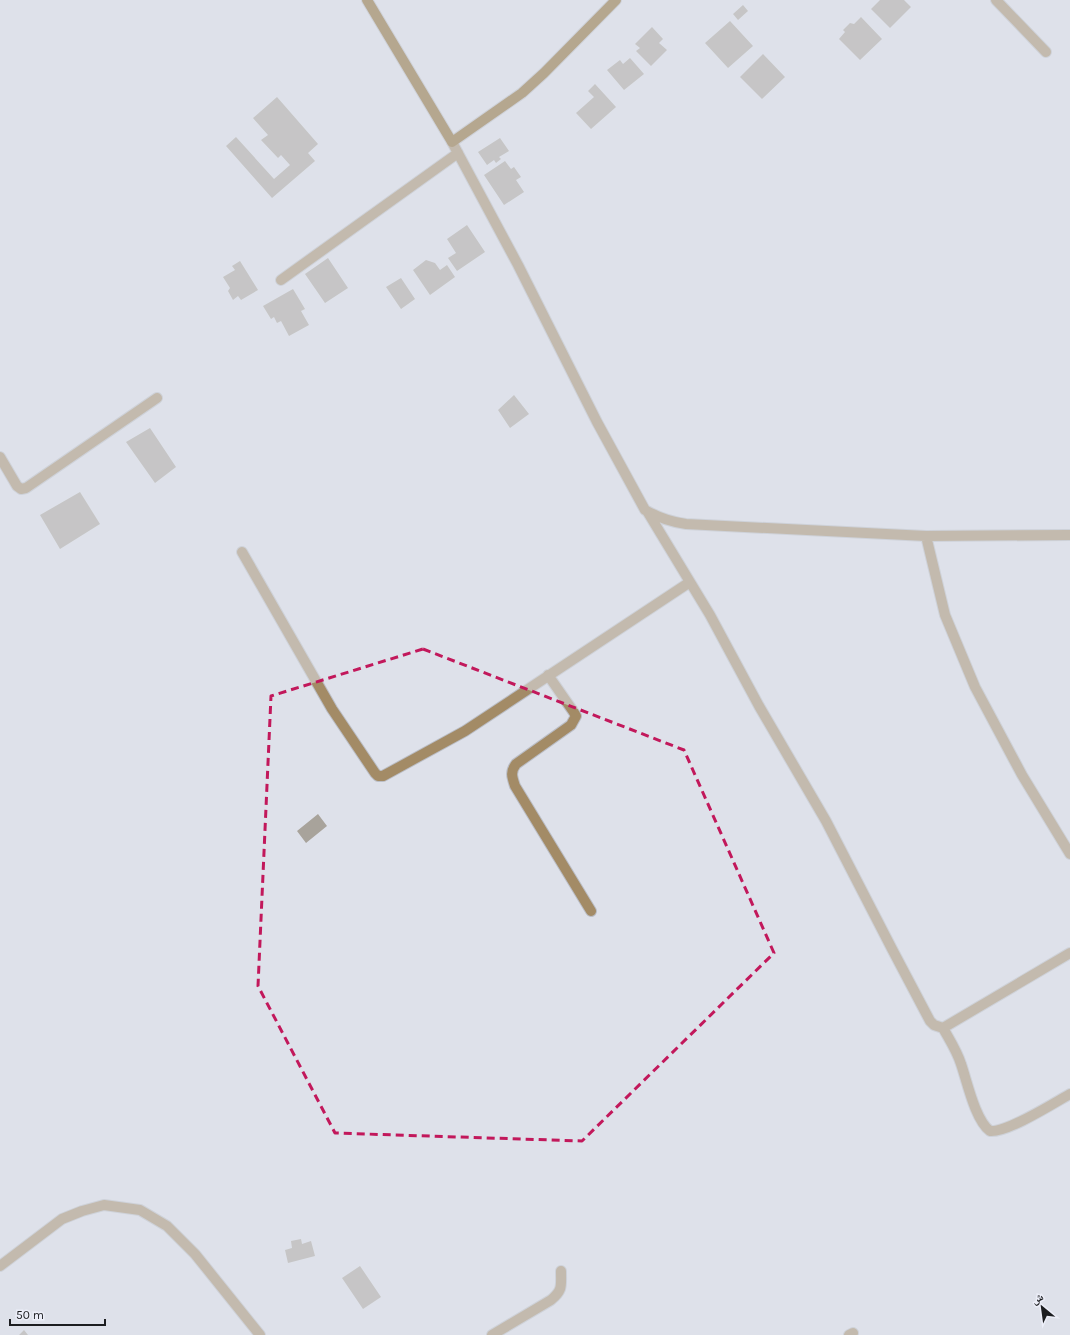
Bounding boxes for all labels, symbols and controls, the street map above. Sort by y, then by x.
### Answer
north arrow [1022,1287,1062,1327]
text: ش [1029,1290,1046,1308]
scale bar [10,1301,105,1327]
text: 50 m [16,1308,44,1322]

